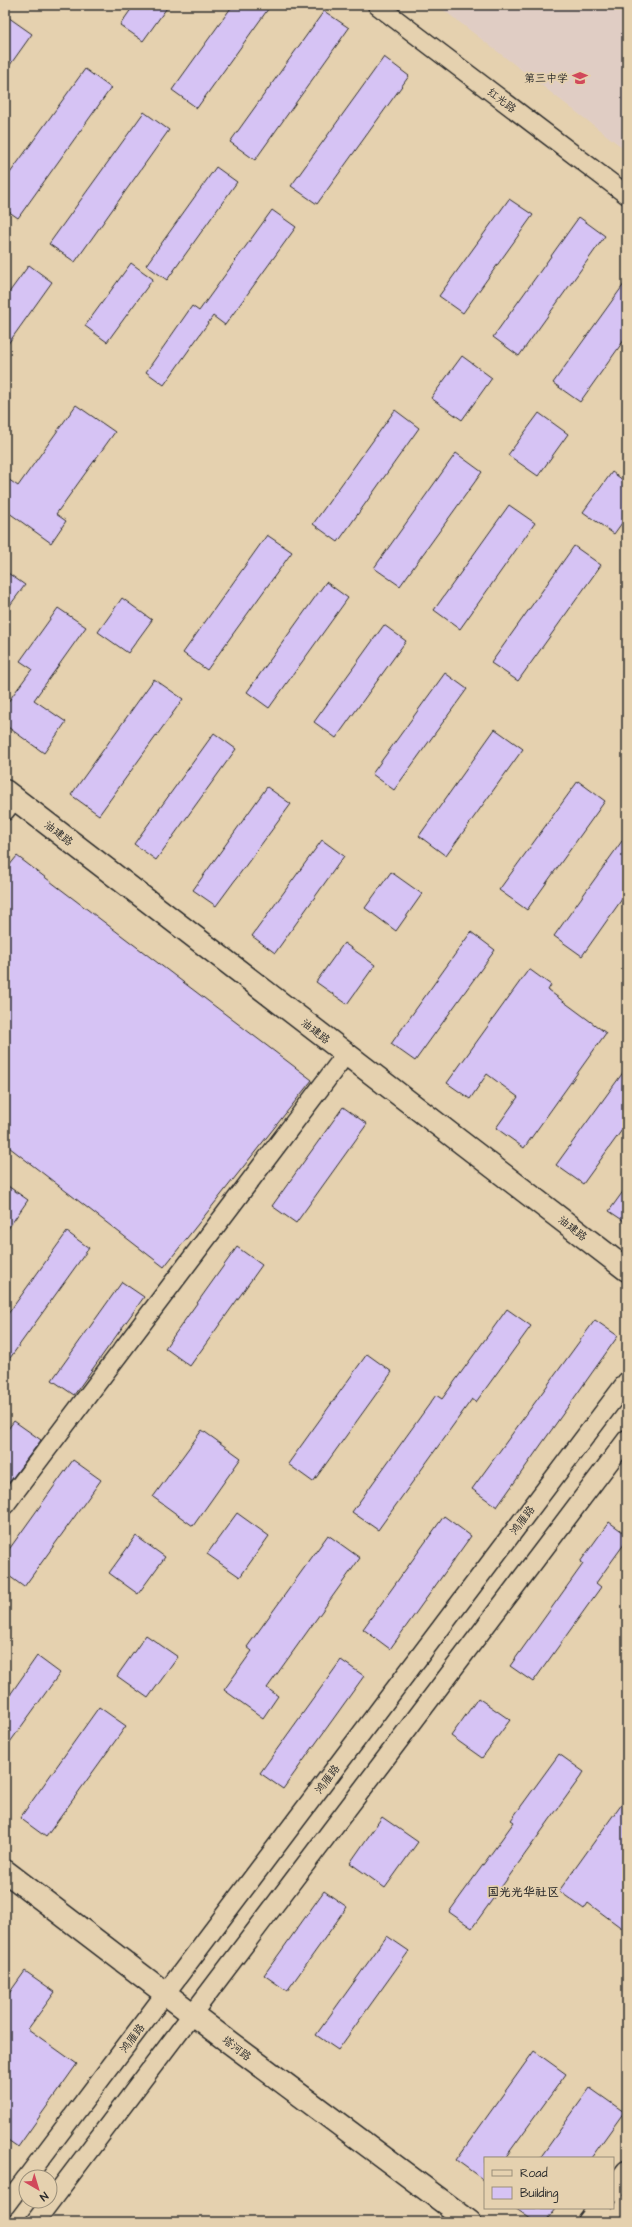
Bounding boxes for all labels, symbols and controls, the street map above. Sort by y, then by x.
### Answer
school or university icon: 第三中学 [571,69,589,87]
place label: 第三中学 [524,71,568,86]
street label: 红光路 [484,84,519,116]
street label: 油建路 [41,817,76,849]
street label: 油建路 [298,1015,333,1047]
street label: 油建路 [555,1212,590,1244]
street label: 鸿雁路 [506,1503,538,1538]
street label: 鸿雁路 [311,1762,343,1797]
district label: 国光光华社区 [487,1884,559,1901]
street label: 鸿雁路 [116,2021,148,2056]
street label: 塔河路 [219,2032,254,2064]
legend [484,2157,614,2209]
text: Road [520,2165,548,2182]
north arrow [18,2169,58,2209]
text: Building [520,2185,558,2203]
text: N [36,2188,51,2205]

